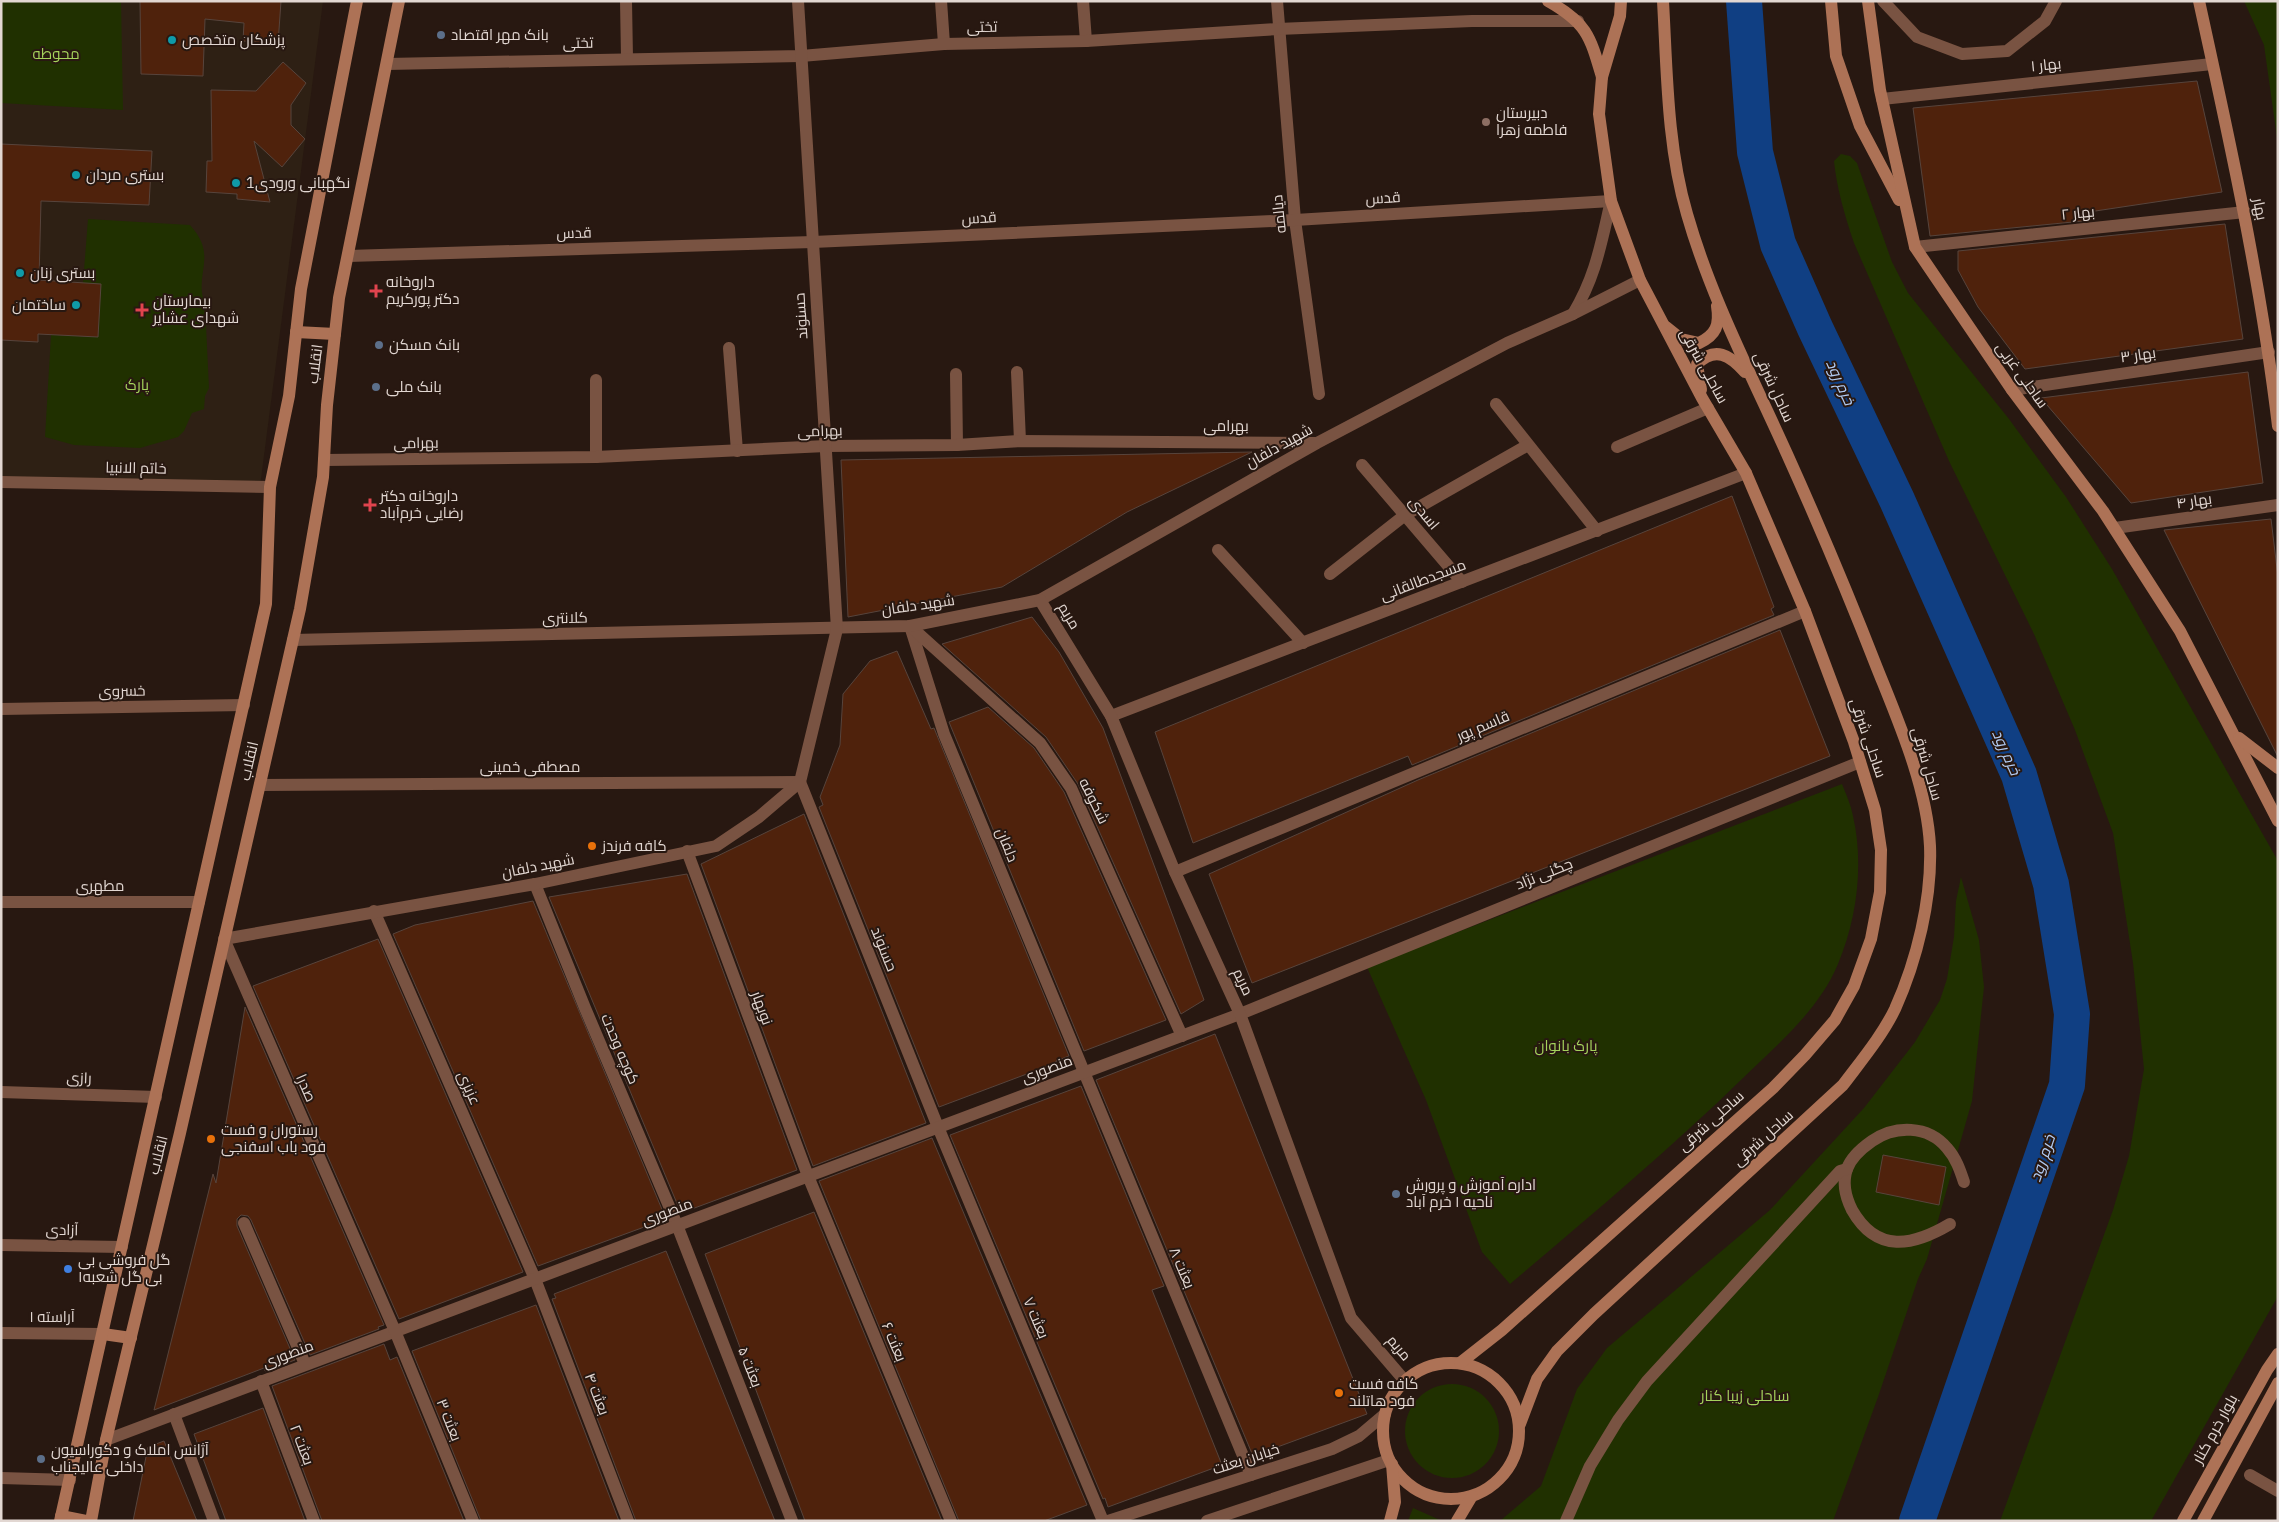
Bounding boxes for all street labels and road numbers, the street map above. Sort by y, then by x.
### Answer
street label: تختی [966,17,998,37]
street label: تختی [562,33,594,53]
street label: بهار ۱ [2030,53,2062,77]
street label: قدس [1365,187,1401,209]
street label: دیالمه [1267,194,1290,234]
street label: بهار [2248,195,2272,222]
street label: بهار ۲ [2060,201,2096,225]
street label: قدس [961,207,997,229]
street label: قدس [556,222,592,244]
street label: حسنوند [789,292,812,340]
street label: ساحلی شرقی [1675,325,1733,407]
street label: ساحلی غربی [1991,338,2053,412]
street label: انقلاب [303,343,326,385]
street label: بهار ۳ [2119,343,2157,367]
street label: ساحل شرقی [1749,349,1799,425]
street label: بهرامی [1203,416,1249,436]
street label: شهید دلفان [1242,419,1316,473]
street label: بهرامی [797,420,843,442]
street label: بهرامی [393,433,439,453]
street label: خاتم الانبیا [105,457,167,479]
street label: بهار ۴ [2175,489,2213,513]
street label: اسدی [1404,492,1444,534]
street label: مسجدطالقانی [1377,554,1469,606]
street label: شهید دلفان [880,590,956,620]
street label: مریم [1053,599,1085,633]
street label: کلانتری [542,608,588,628]
street label: خسروی [98,681,146,701]
street label: ساحلی شرقی [1845,696,1891,780]
street label: قاسم پور [1452,706,1513,747]
street label: ساحل شرقی [1907,725,1947,803]
street label: انقلاب [235,739,262,782]
street label: مصطفی خمینی [480,757,580,777]
street label: شکوفه [1075,775,1114,827]
street label: دلفان [991,825,1023,865]
street label: شهید دلفان [500,849,576,883]
street label: چگنی نژاد [1512,853,1576,895]
street label: مطهری [76,876,124,896]
street label: حسنوند [867,924,902,974]
street label: مریم [1228,965,1258,999]
street label: نوبهار [746,987,777,1028]
street label: کوچه وحدت [596,1011,644,1087]
street label: منصوری [1019,1050,1075,1088]
street label: رازی [66,1068,92,1088]
street label: عزیزی [453,1068,485,1108]
street label: صدرا [292,1071,321,1105]
street label: ساحلی شرقی [1674,1086,1748,1156]
street label: ساحل شرقی [1728,1105,1798,1171]
street label: انقلاب [144,1133,172,1176]
street label: منصوری [639,1193,695,1231]
street label: آزادی [45,1220,79,1240]
street label: بعثت ۸ [1165,1244,1200,1291]
street label: بعثت ۷ [1019,1294,1054,1341]
street label: آراسته ۱ [29,1307,75,1326]
street label: بعثت ۶ [878,1319,911,1364]
street label: مریم [1382,1331,1416,1365]
street label: منصوری [260,1335,316,1373]
street label: بعثت ۵ [734,1344,767,1390]
street label: بعثت ۴ [581,1370,614,1418]
street label: بلوار خرم کنار [2187,1391,2242,1468]
street label: بعثت ۳ [432,1396,466,1444]
street label: بعثت ۲ [286,1422,319,1468]
street label: خیابان بعثت [1210,1439,1282,1479]

